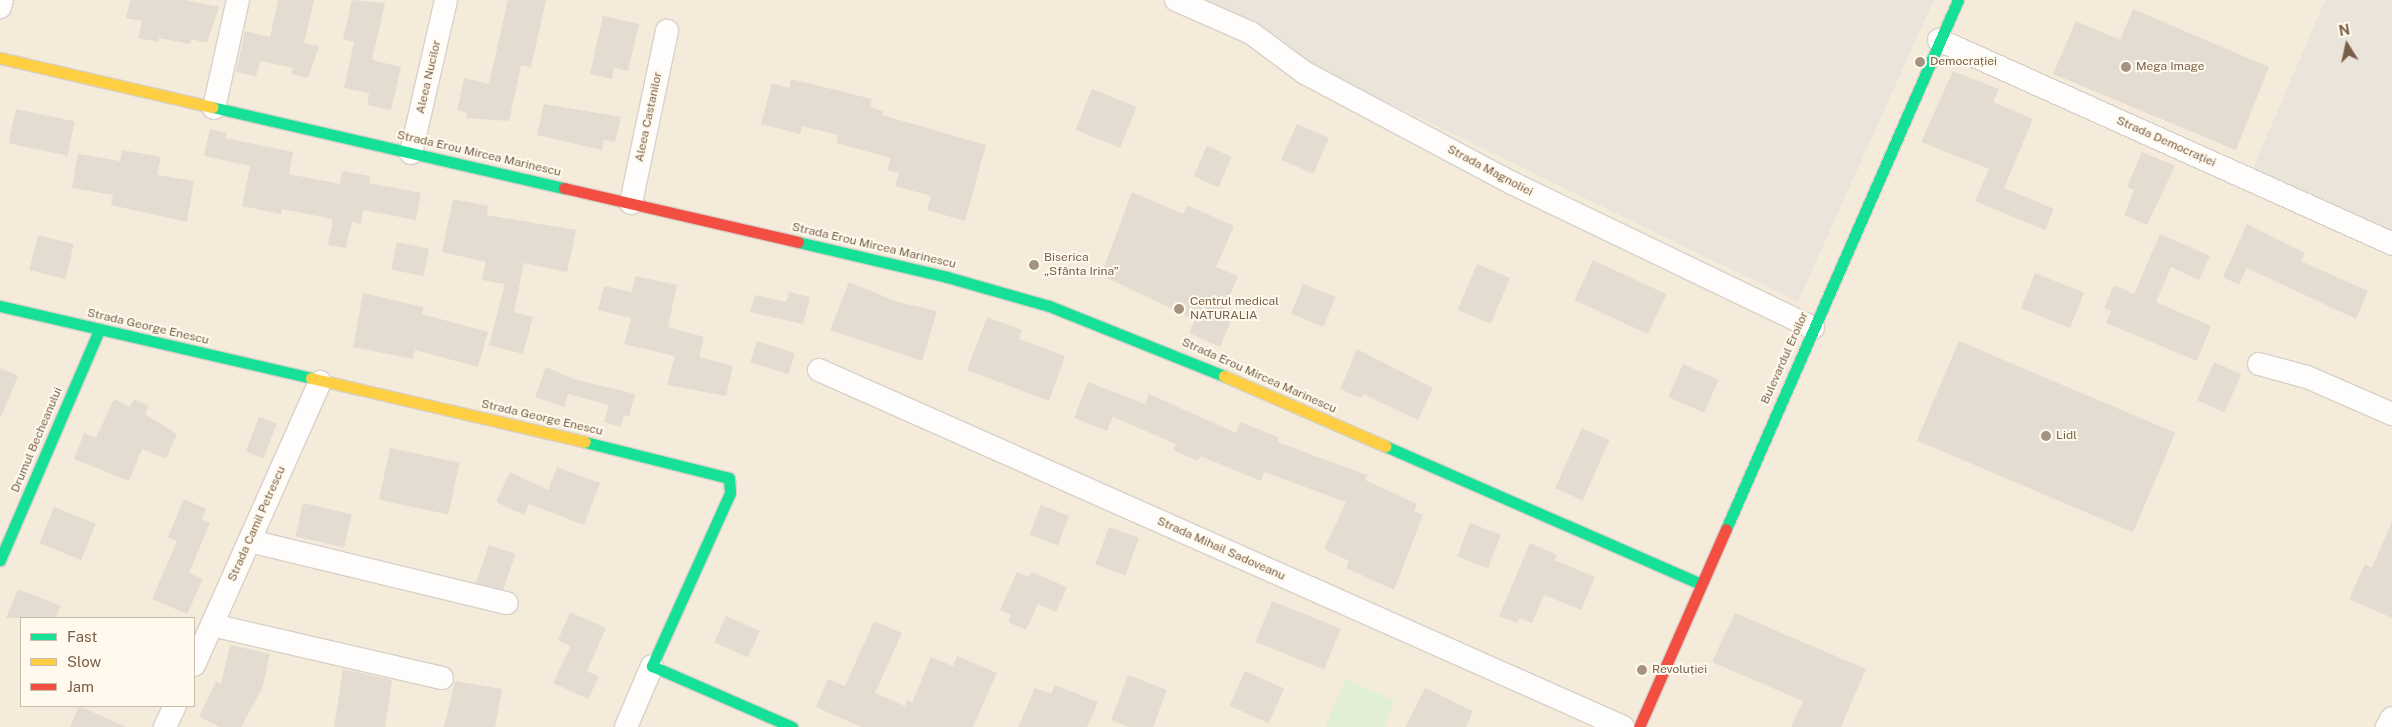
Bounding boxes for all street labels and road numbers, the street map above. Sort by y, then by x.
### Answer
street label: Aleea Nucilor [414,39,444,115]
street label: Aleea Castanilor [632,71,666,163]
street label: Strada Democrației [2114,114,2218,170]
street label: Strada Erou Mircea Marinescu [396,128,562,180]
street label: Strada Magnoliei [1445,142,1535,200]
street label: Strada Erou Mircea Marinescu [791,220,957,272]
street label: Strada George Enescu [86,306,210,348]
street label: Bulevardul Eroilor [1758,310,1812,406]
street label: Strada Erou Mircea Marinescu [1179,335,1339,417]
street label: Drumul Becheanului [8,385,66,495]
street label: Strada George Enescu [480,397,604,439]
street label: Strada Camil Petrescu [225,464,289,584]
street label: Strada Mihail Sadoveanu [1155,514,1287,584]

